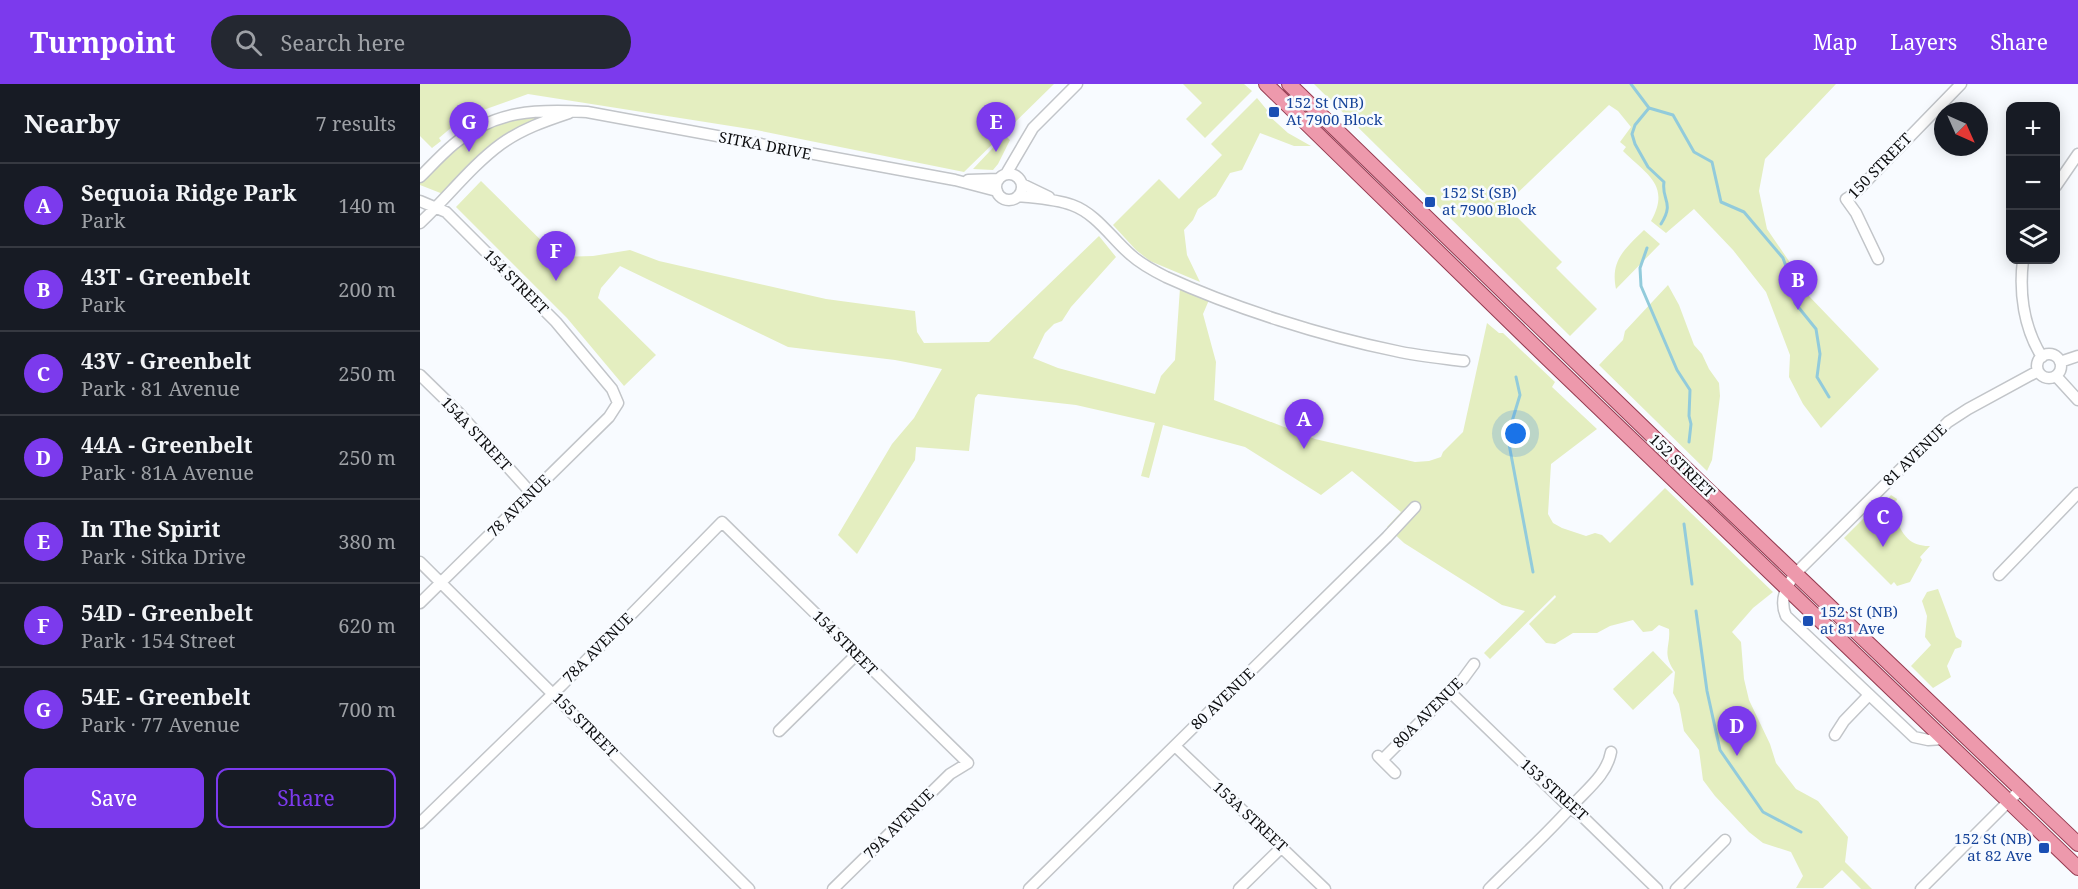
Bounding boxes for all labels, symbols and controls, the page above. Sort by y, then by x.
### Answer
search box [211,15,631,69]
text: Turnpoint [30,23,175,61]
icon: search [232,26,265,59]
text: Search here [280,27,405,57]
text: Map [1813,28,1857,56]
text: Layers [1890,28,1957,56]
text: Share [1990,28,2048,56]
place label: 152 St (NB) At 7900 Block [1286,92,1383,129]
north arrow [1934,102,1988,156]
map controls [2006,102,2060,264]
button: + [2006,102,2060,156]
pin: G [449,103,488,152]
pin: E [976,103,1016,152]
text: Nearby [24,105,120,141]
marker: 152 St (NB) At 7900 Block [1267,105,1281,119]
text: 7 results [316,110,396,137]
street label: SITKA DRIVE [717,126,813,164]
street label: 150 STREET [1843,128,1916,202]
button: − [2006,156,2060,210]
text: Sequoia Ridge Park [81,177,297,207]
place label: 152 St (SB) at 7900 Block [1442,182,1537,219]
text: A [36,192,51,219]
text: 140 m [338,192,396,219]
marker: 152 St (SB) at 7900 Block [1423,195,1437,209]
text: Park [81,207,125,234]
button: layers [2006,210,2060,264]
pin: F [536,232,576,281]
street label: 154 STREET [480,245,553,318]
pin: B [1778,260,1818,310]
text: 43T - Greenbelt [81,261,250,291]
text: B [37,276,50,303]
text: 200 m [338,276,396,303]
text: Park [81,291,125,318]
text: 43V - Greenbelt [81,345,251,375]
text: C [37,360,50,387]
text: 250 m [338,360,396,387]
text: Park · 81 Avenue [81,375,240,402]
street label: 154A STREET [437,392,516,475]
pin: A [1284,400,1324,449]
your location [1501,419,1530,448]
street label: 81 AVENUE [1878,419,1950,490]
text: 44A - Greenbelt [81,429,253,459]
street label: 152 STREET [1646,429,1720,502]
text: D [36,444,51,471]
text: 250 m [338,444,396,471]
text: Park · 81A Avenue [81,459,254,486]
street label: 78 AVENUE [483,470,554,541]
pin: C [1864,498,1902,547]
text: In The Spirit [81,513,220,543]
text: E [37,528,50,555]
text: 380 m [338,528,396,555]
text: Park · Sitka Drive [81,543,246,570]
text: 54D - Greenbelt [81,597,253,627]
place label: 152 St (NB) at 81 Ave [1820,601,1898,638]
street label: 154 STREET [809,606,882,679]
street label: 78A AVENUE [558,608,637,687]
text: F [37,612,50,639]
text: 620 m [338,612,396,639]
marker: 152 St (NB) at 81 Ave [1801,614,1815,628]
text: Park · 154 Street [81,627,235,654]
street label: 80 AVENUE [1186,663,1258,734]
street label: 80A AVENUE [1388,673,1467,752]
text: 54E - Greenbelt [81,681,250,711]
street label: 155 STREET [549,688,622,761]
text: G [36,696,51,723]
text: 700 m [338,696,396,723]
pin: D [1718,706,1756,756]
text: Park · 77 Avenue [81,711,240,738]
street label: 153 STREET [1517,754,1593,825]
button: Save [24,768,204,828]
button: Share [216,768,396,828]
street label: 153A STREET [1209,777,1292,856]
street label: 79A AVENUE [859,784,938,863]
place label: 152 St (NB) at 82 Ave [1954,828,2032,865]
marker: 152 St (NB) at 82 Ave [2037,841,2051,855]

